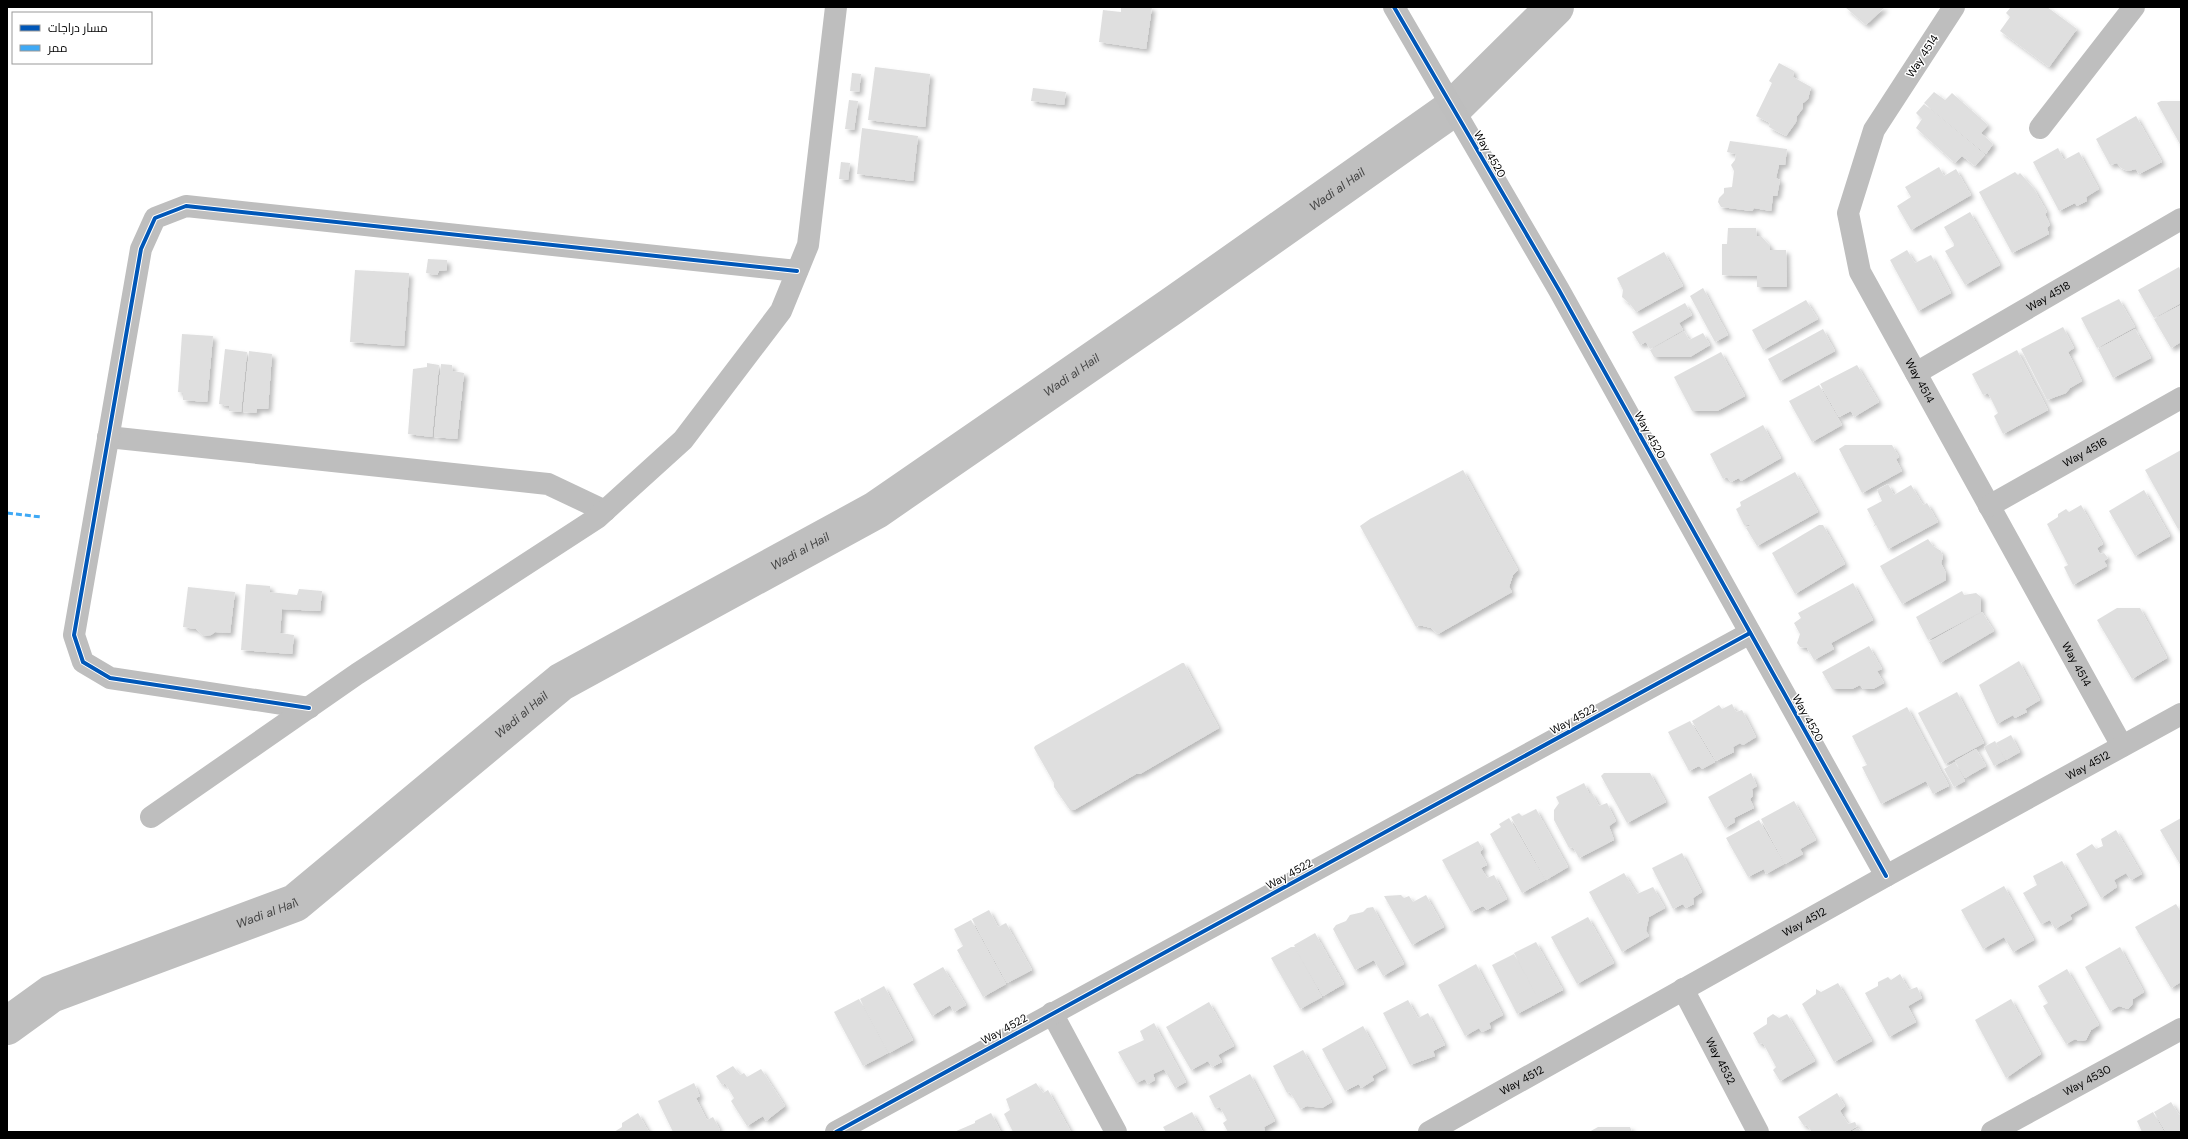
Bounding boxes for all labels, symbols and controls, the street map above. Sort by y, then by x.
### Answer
legend [12,12,152,64]
text: مسار دراجات [48,20,108,36]
street label: Way 4514 [1903,32,1941,80]
text: ممر [47,40,67,56]
street label: Way 4520 [1471,128,1509,180]
water label: Wadi al Hail [1306,164,1368,215]
street label: Way 4518 [2024,278,2073,314]
water label: Wadi al Hail [1040,350,1103,400]
street label: Way 4514 [1902,356,1938,405]
street label: Way 4520 [1631,409,1669,461]
street label: Way 4516 [2060,434,2110,470]
water label: Wadi al Hail [768,529,833,574]
street label: Way 4514 [2059,640,2095,689]
water label: Wadi al Hail [491,688,552,742]
street label: Way 4520 [1789,692,1827,744]
street label: Way 4522 [1547,701,1599,737]
street label: Way 4512 [2063,747,2112,783]
street label: Way 4522 [1263,856,1315,892]
water label: Wadi al Hail [234,895,302,932]
street label: Way 4512 [1780,904,1829,940]
street label: Way 4522 [978,1011,1030,1047]
street label: Way 4532 [1703,1035,1739,1087]
street label: Way 4512 [1497,1062,1546,1098]
street label: Way 4530 [2060,1062,2113,1099]

